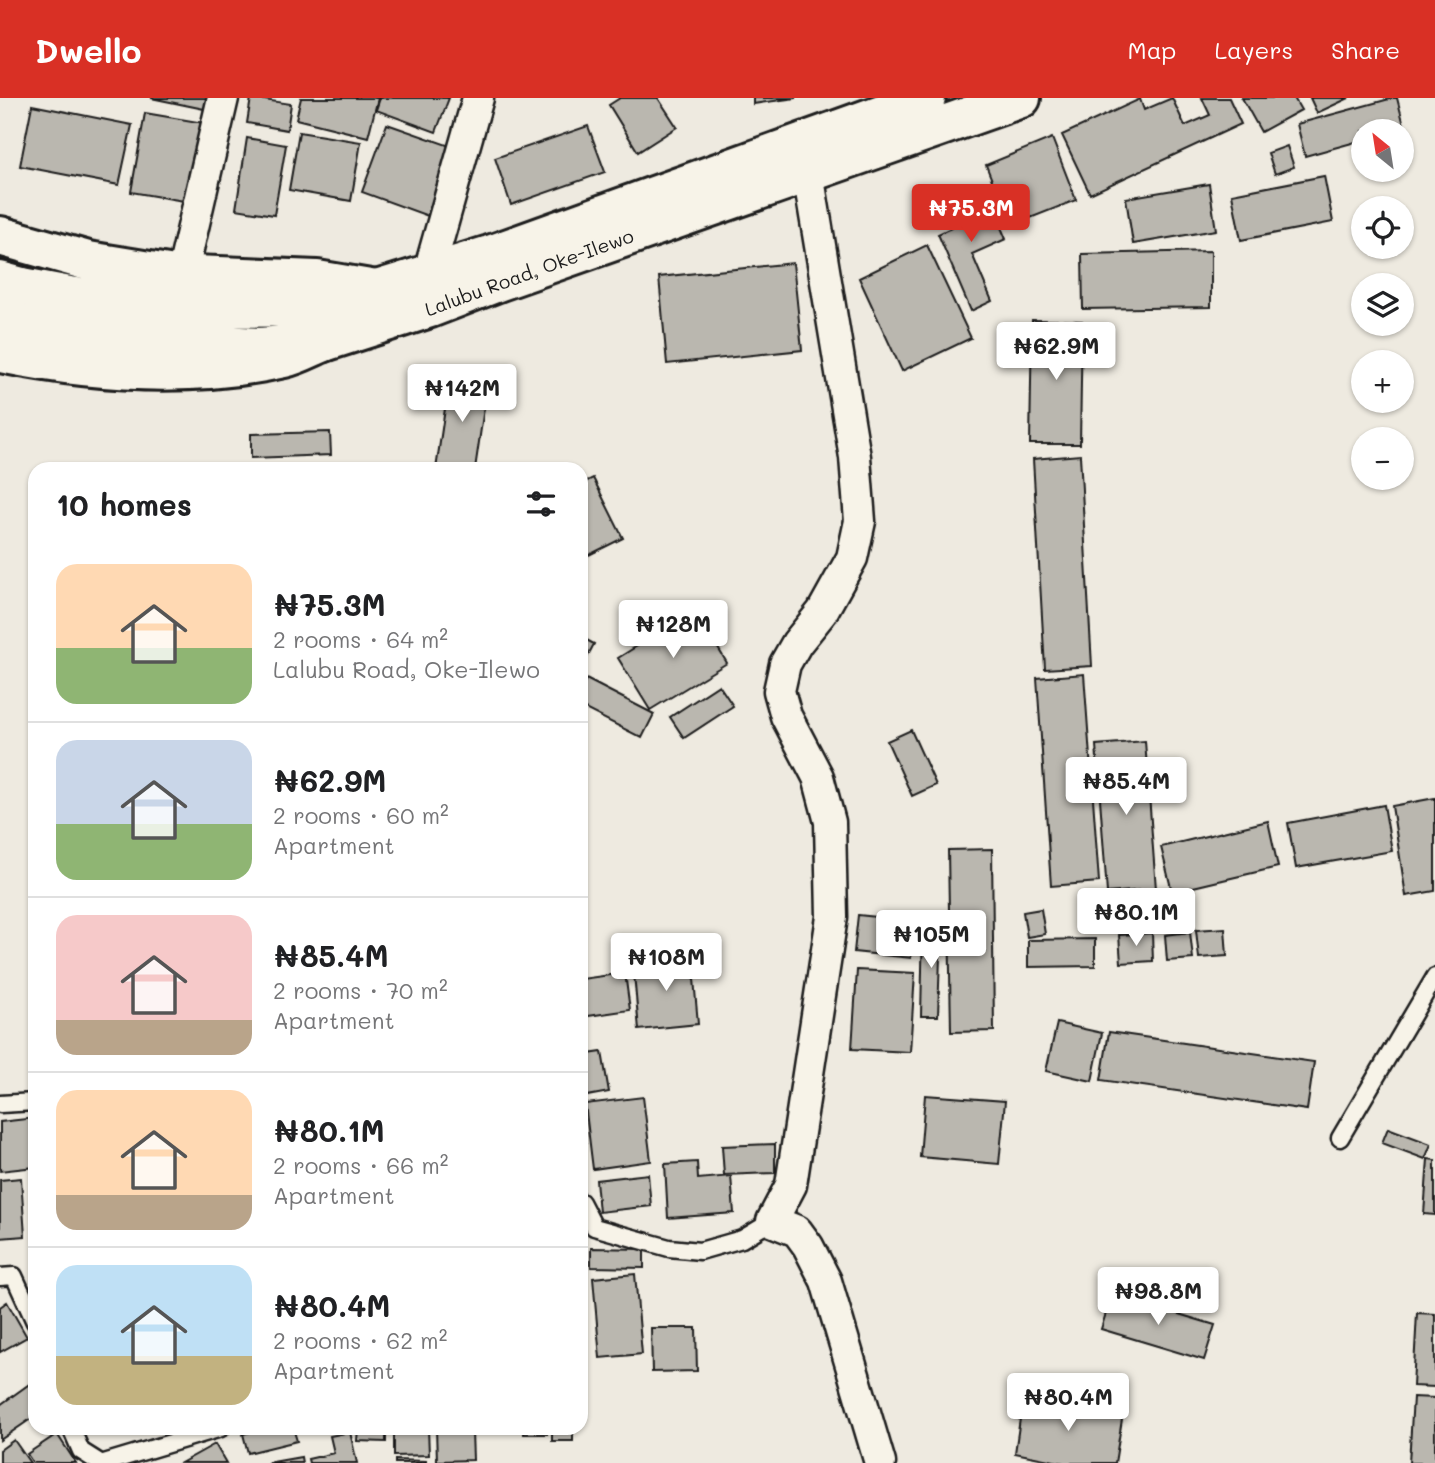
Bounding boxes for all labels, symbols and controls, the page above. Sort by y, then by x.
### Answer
text: Dwello [35,28,142,71]
text: Map [1128,34,1176,65]
text: Layers [1214,34,1293,65]
text: Share [1331,34,1400,65]
north arrow [1351,119,1414,182]
map controls [1351,119,1414,490]
pin: ₦75.3M [914,184,1028,244]
text: ₦75.3M [928,192,1014,222]
button: locate [1351,196,1414,259]
street label: Lalubu Road, Oke-Ilewo [421,223,637,321]
button: layers [1351,273,1414,336]
pin: ₦62.9M [999,322,1113,382]
text: ₦62.9M [1013,330,1100,360]
button: + [1351,350,1414,413]
pin: ₦142M [413,364,511,424]
text: ₦142M [424,372,500,402]
button: − [1351,427,1414,490]
text: 10 homes [56,484,192,524]
icon: filters [522,485,560,523]
text: ₦75.3M [273,584,386,624]
icon: home [112,592,196,676]
pin: ₦128M [624,601,722,660]
text: ₦128M [635,608,711,638]
text: 2 rooms · 64 m² [273,624,448,654]
text: Lalubu Road, Oke-Ilewo [273,654,540,684]
pin: ₦85.4M [1069,758,1183,817]
text: ₦62.9M [273,760,386,800]
text: ₦85.4M [1082,765,1170,795]
icon: home [112,768,196,852]
text: 2 rooms · 60 m² [273,800,449,830]
text: Apartment [273,830,395,860]
pin: ₦80.1M [1079,888,1193,948]
text: ₦80.1M [1093,896,1179,926]
pin: ₦105M [882,910,980,970]
text: ₦105M [892,918,970,948]
pin: ₦108M [617,934,715,993]
text: ₦85.4M [273,935,389,975]
text: ₦108M [627,941,705,971]
icon: home [112,943,196,1027]
text: 2 rooms · 70 m² [273,975,448,1005]
text: Apartment [273,1005,395,1035]
text: ₦80.1M [273,1110,385,1150]
icon: home [112,1118,196,1202]
text: 2 rooms · 66 m² [273,1150,448,1180]
text: Apartment [273,1180,395,1210]
pin: ₦98.8M [1101,1268,1215,1327]
text: ₦98.8M [1114,1275,1202,1305]
text: ₦80.4M [273,1285,390,1325]
icon: home [112,1293,196,1377]
text: 2 rooms · 62 m² [273,1325,447,1355]
text: Apartment [273,1355,395,1385]
pin: ₦80.4M [1011,1374,1125,1433]
text: ₦80.4M [1023,1381,1113,1411]

